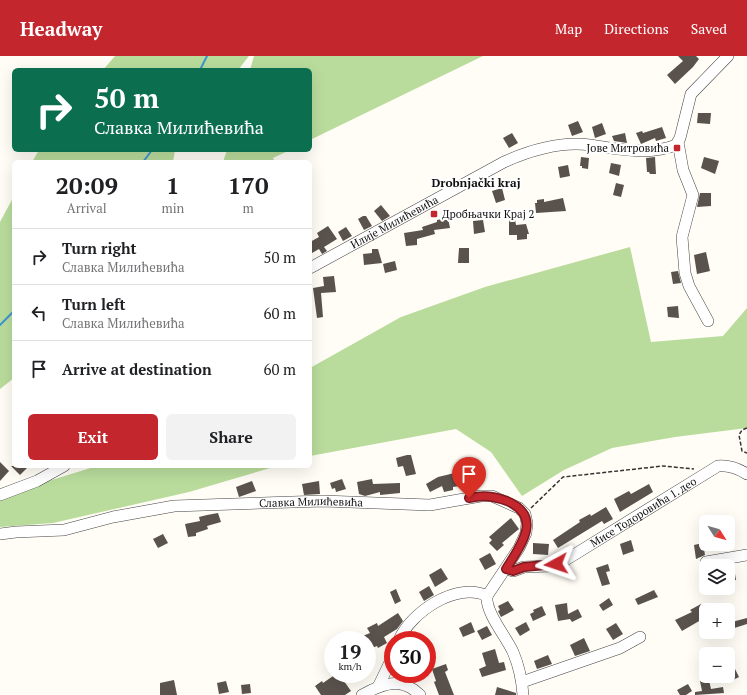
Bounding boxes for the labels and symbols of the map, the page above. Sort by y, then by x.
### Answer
place label: Јове Митровића [587,141,669,155]
marker: Јове Митровића [672,143,682,153]
district label: Drobnjački kraj [431,175,521,190]
street label: Илије Милићевића [348,192,441,252]
place label: Дробњачки Крај 2 [442,207,534,221]
marker: Дробњачки Крај 2 [429,209,439,219]
pin [452,457,486,498]
street label: Мисе Тодоровића 1. део [588,474,699,550]
street label: Славка Милићевића [259,494,364,510]
north arrow [699,515,735,551]
position arrow [535,543,577,585]
speed limit sign: 30 [384,631,436,683]

